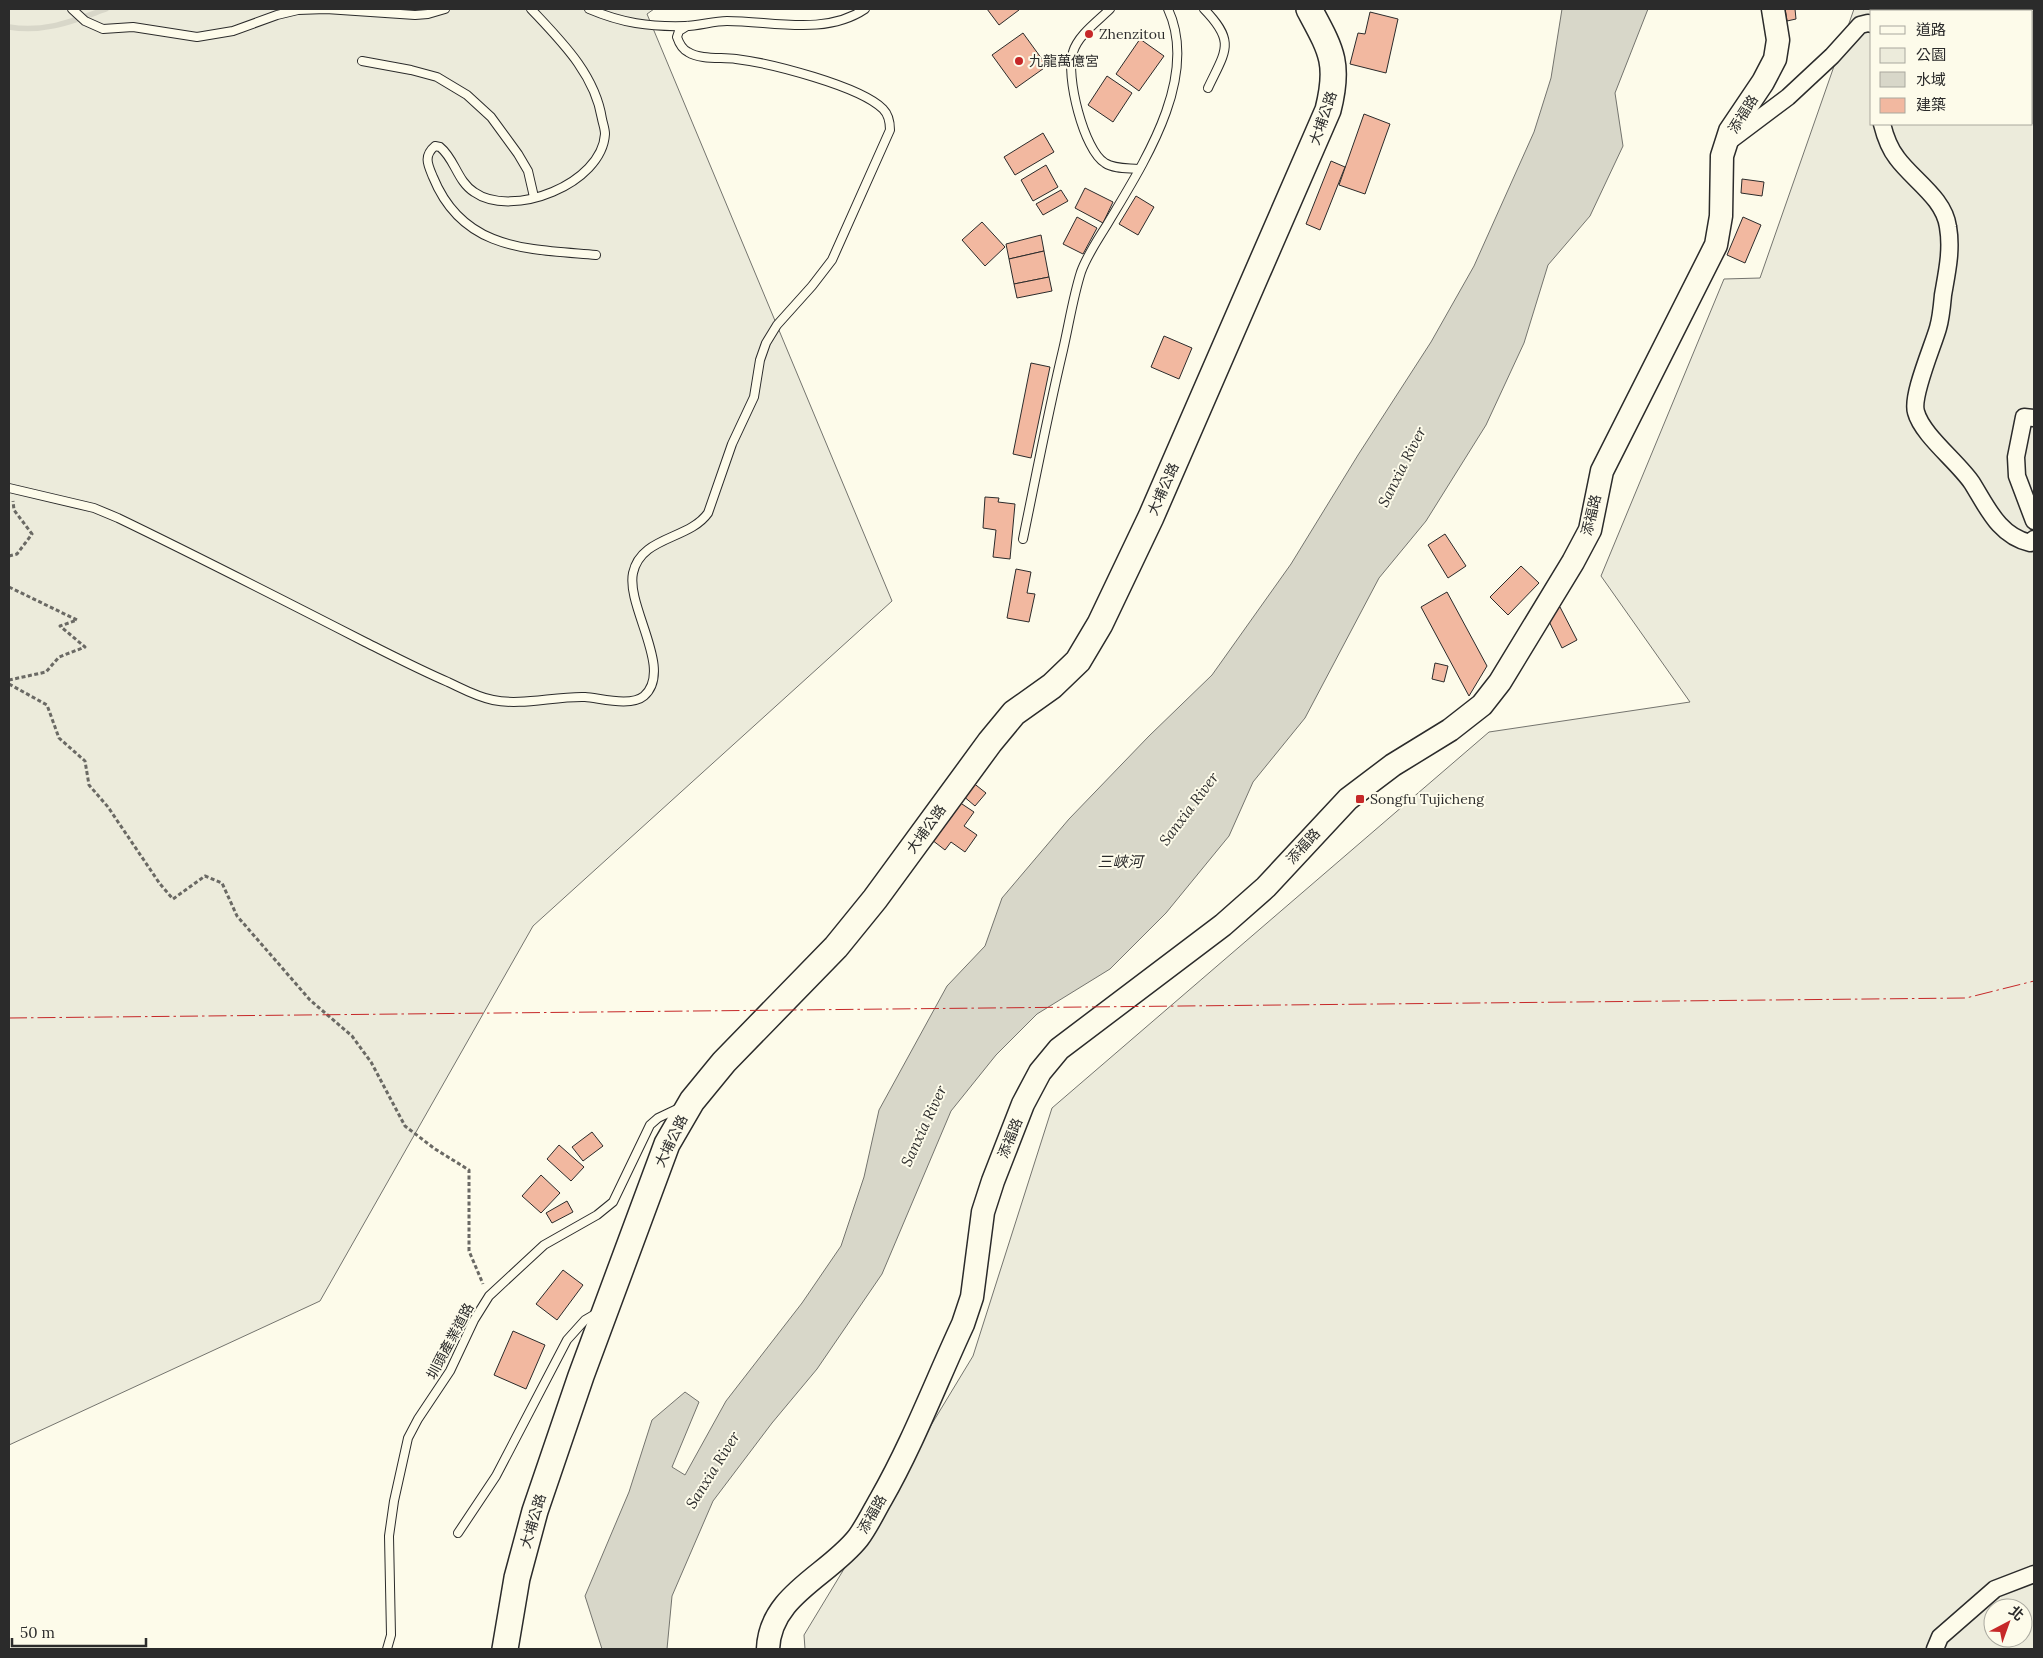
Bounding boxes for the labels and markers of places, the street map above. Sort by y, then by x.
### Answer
place label: Zhenzitou [1099,25,1165,43]
marker: Zhenzitou [1083,28,1095,40]
place label: 九龍萬億宮 [1029,52,1099,70]
marker: 九龍萬億宮 [1013,55,1025,67]
place label: Songfu Tujicheng [1370,790,1484,808]
marker: Songfu Tujicheng [1354,793,1366,805]

